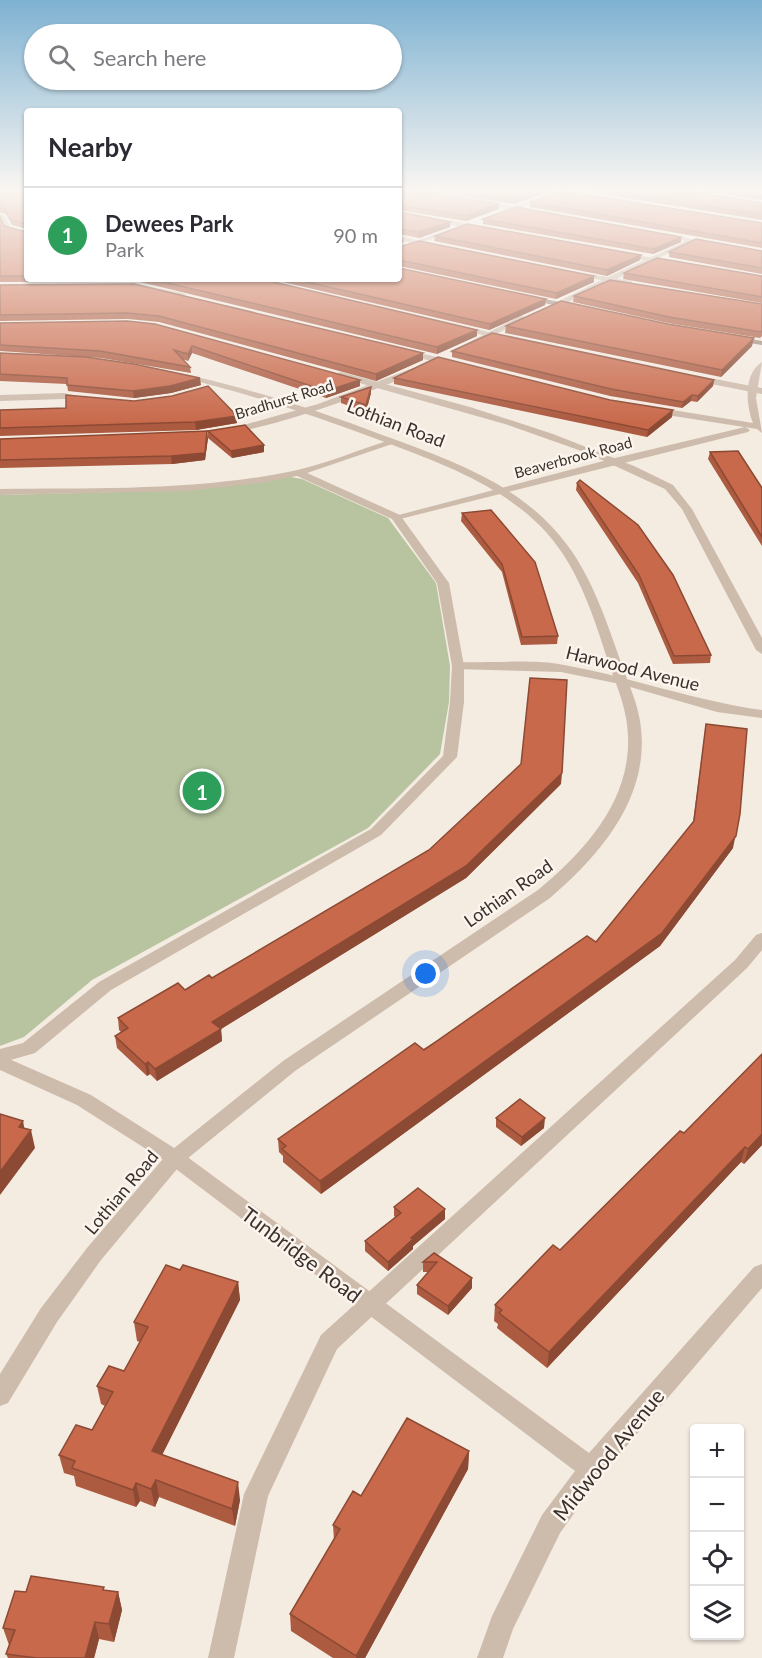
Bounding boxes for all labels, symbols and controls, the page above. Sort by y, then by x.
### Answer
search box [24,24,402,90]
icon: search [45,41,78,74]
text: Search here [93,44,206,71]
text: Nearby [48,131,133,163]
text: Dewees Park [105,210,234,237]
text: 1 [62,223,73,247]
text: 90 m [333,223,378,247]
text: Park [105,237,144,261]
street label: Bradhurst Road [233,376,335,422]
street label: Lothian Road [344,394,448,452]
street label: Beaverbrook Road [512,433,634,481]
street label: Harwood Avenue [564,641,702,695]
pin: 1 [182,768,222,814]
street label: Lothian Road [460,854,556,932]
your location [411,959,440,988]
street label: Lothian Road [79,1145,163,1239]
street label: Tunbridge Road [237,1201,367,1307]
street label: Midwood Avenue [547,1383,669,1525]
map controls [690,1424,744,1640]
button: + [690,1424,744,1478]
button: − [690,1478,744,1532]
button: locate [690,1532,744,1586]
button: layers [690,1586,744,1640]

